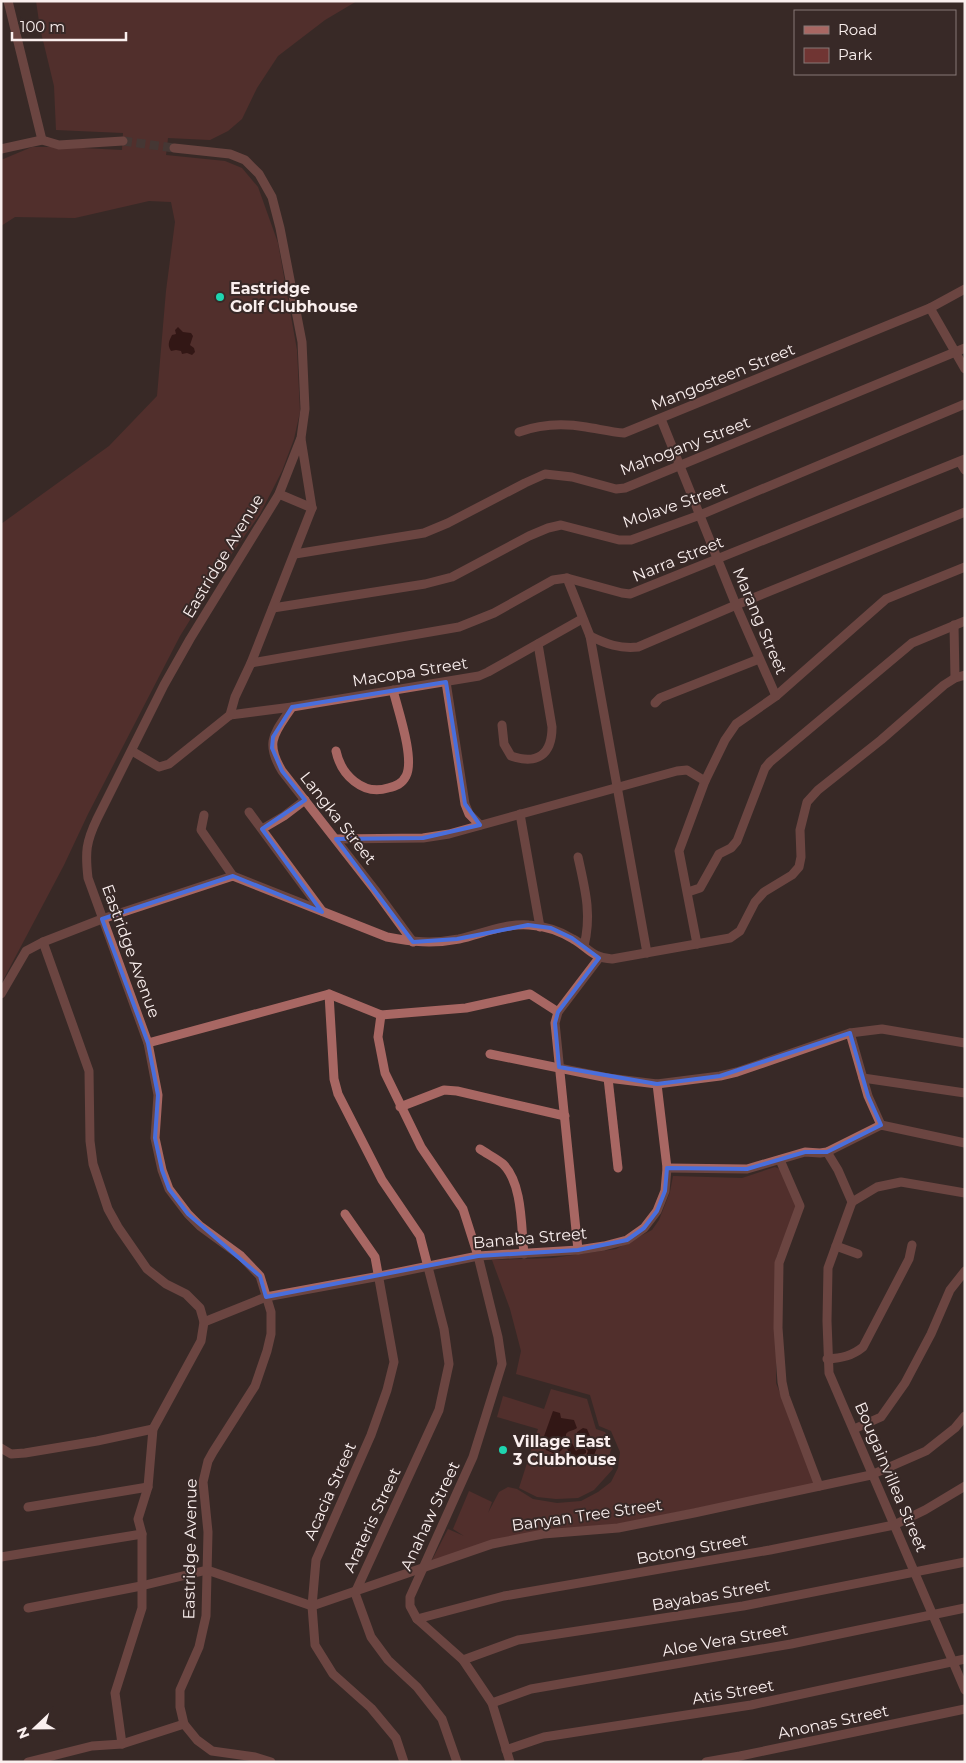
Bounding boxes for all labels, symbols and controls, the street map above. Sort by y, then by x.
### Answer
scale bar [12,10,126,42]
legend [794,10,956,75]
text: 100 m [20,17,65,36]
text: Road [838,20,877,39]
text: Park [838,45,872,64]
place label: Eastridge Golf Clubhouse [230,279,358,316]
marker: Eastridge Golf Clubhouse [214,291,226,303]
street label: Mangosteen Street [648,339,798,415]
street label: Mahogany Street [617,412,753,480]
street label: Molave Street [620,478,730,532]
street label: Eastridge Avenue [179,491,267,621]
street label: Narra Street [630,532,727,586]
street label: Marang Street [729,565,791,678]
street label: Macopa Street [351,653,469,690]
street label: Langka Street [296,768,380,868]
street label: Eastridge Avenue [98,882,164,1020]
street label: Banaba Street [472,1224,588,1252]
street label: Bougainvillea Street [851,1399,931,1555]
place label: Village East 3 Clubhouse [512,1432,617,1469]
street label: Acacia Street [300,1439,360,1543]
marker: Village East 3 Clubhouse [497,1444,509,1456]
street label: Anahaw Street [396,1458,464,1574]
street label: Arateris Street [339,1464,405,1575]
street label: Eastridge Avenue [179,1478,201,1620]
street label: Banyan Tree Street [510,1495,664,1535]
street label: Botong Street [635,1530,750,1568]
street label: Bayabas Street [650,1575,772,1615]
street label: Aloe Vera Street [661,1619,790,1660]
street label: Atis Street [691,1675,776,1709]
street label: Anonas Street [776,1701,891,1743]
north arrow [10,1703,60,1753]
text: N [12,1724,33,1741]

